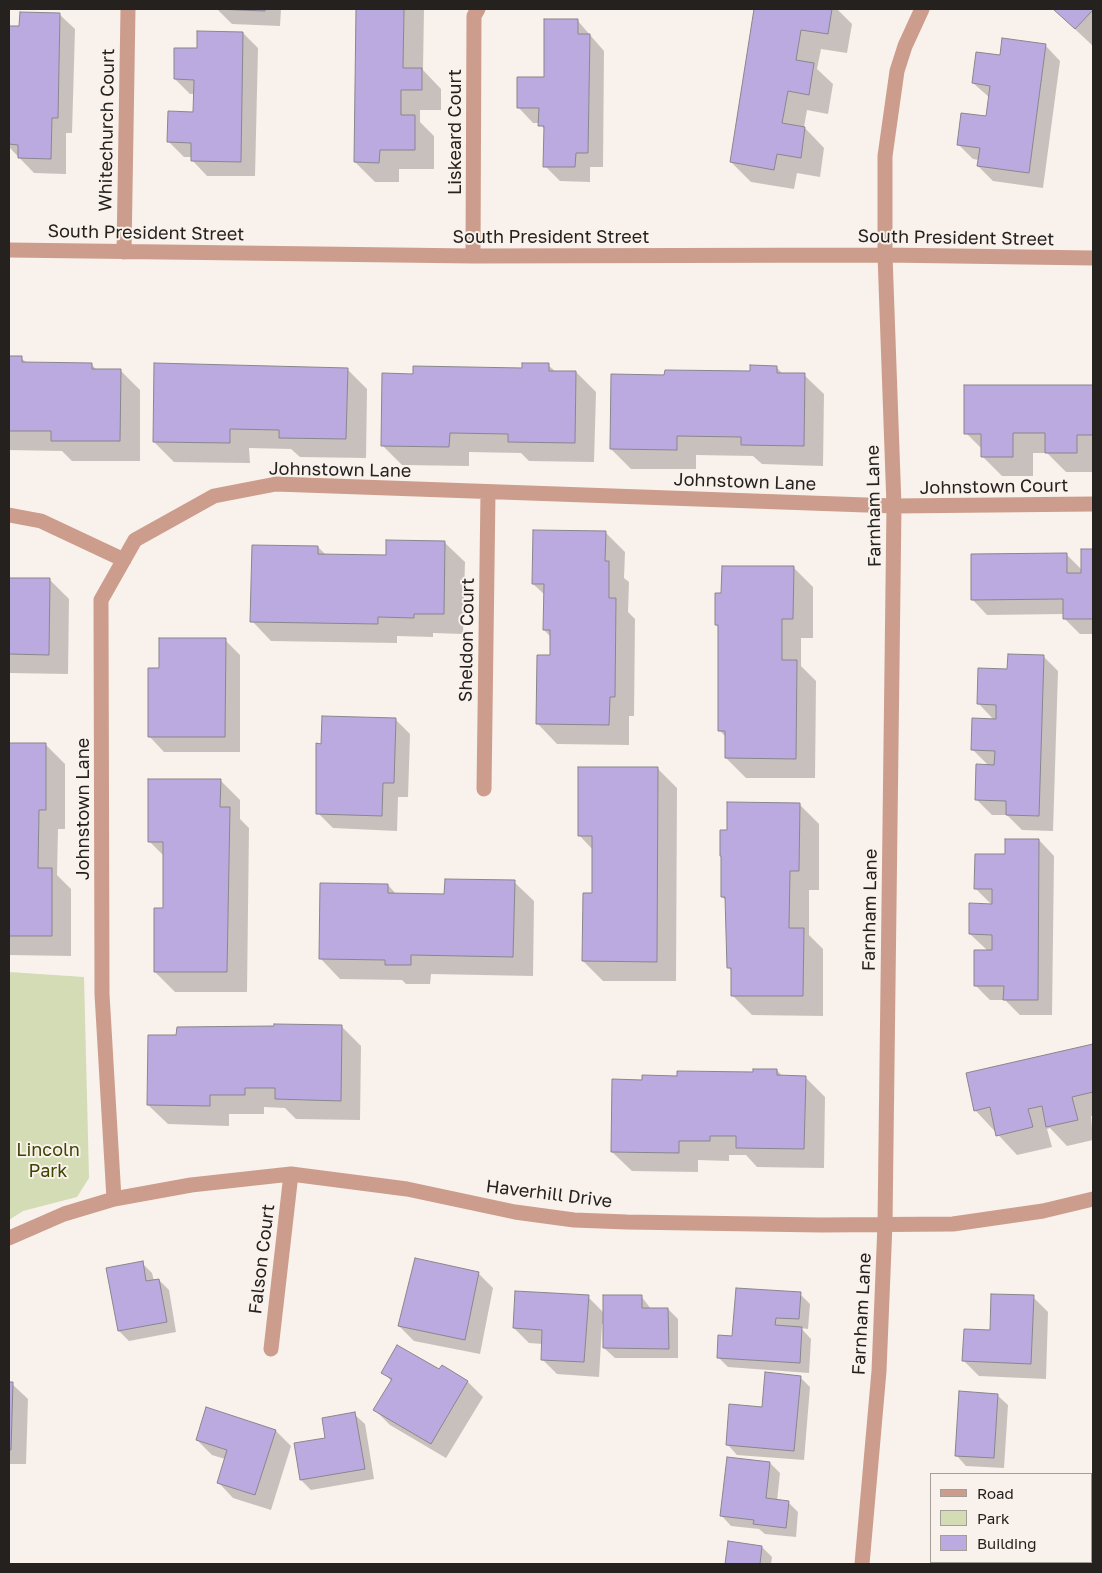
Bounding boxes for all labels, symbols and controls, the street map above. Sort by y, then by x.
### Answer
street label: Whitechurch Court [95,48,119,212]
street label: Liskeard Court [444,69,466,195]
street label: South President Street [47,220,245,246]
street label: South President Street [857,225,1055,251]
street label: South President Street [453,226,649,248]
street label: Farnham Lane [862,445,886,567]
street label: Johnstown Lane [269,458,411,482]
street label: Johnstown Lane [673,469,817,495]
street label: Johnstown Court [919,475,1069,499]
street label: Sheldon Court [455,578,479,702]
street label: Johnstown Lane [72,738,94,880]
street label: Farnham Lane [858,849,882,971]
park label: Lincoln Park [16,1139,80,1182]
street label: Haverhill Drive [485,1176,613,1212]
street label: Falson Court [245,1203,279,1315]
street label: Farnham Lane [848,1252,876,1376]
legend [930,1473,1092,1563]
text: Road [977,1484,1014,1502]
text: Park [977,1509,1009,1527]
text: Building [977,1534,1037,1552]

